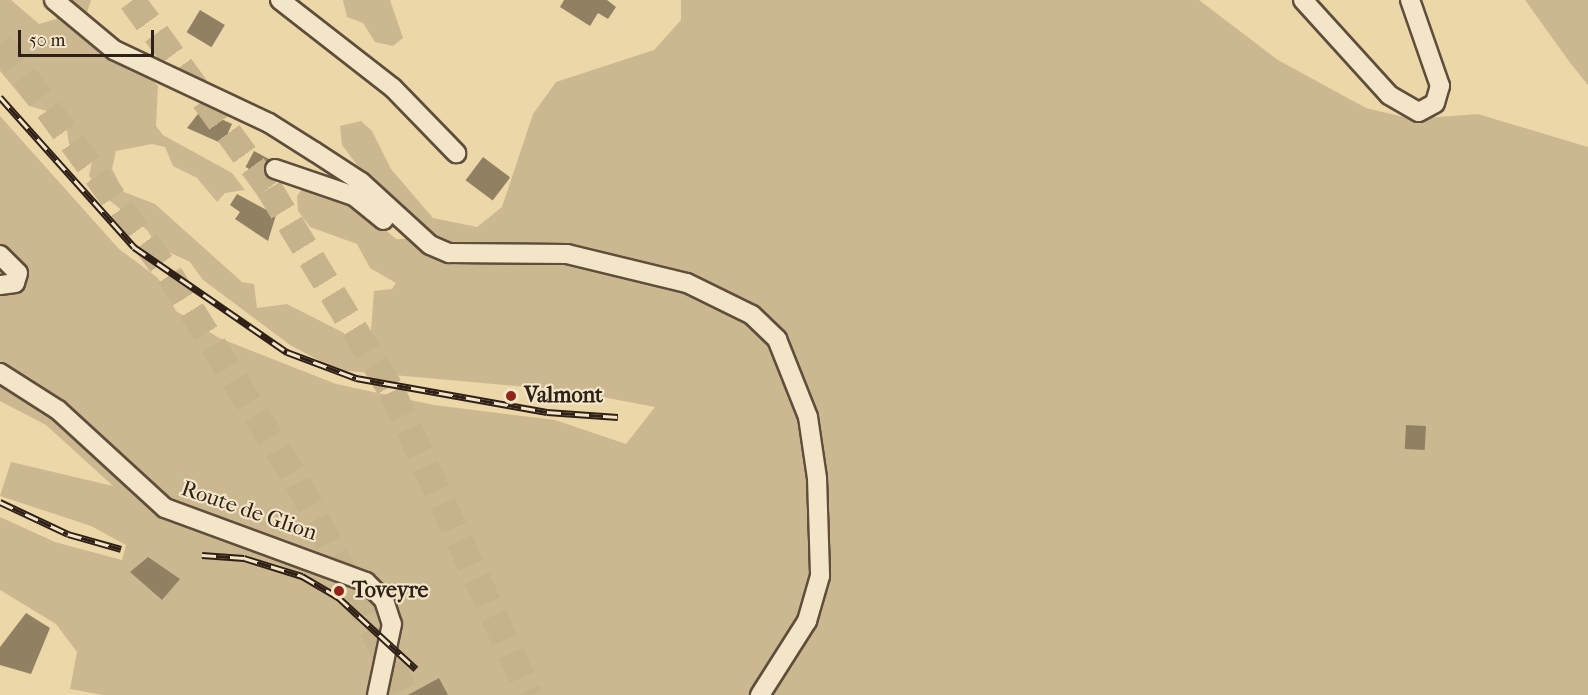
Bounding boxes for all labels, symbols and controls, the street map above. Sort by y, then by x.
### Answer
scale bar [21,18,158,56]
text: 50 m [29,30,65,51]
place label: Valmont [524,383,603,409]
marker: Valmont [502,387,520,405]
street label: Route de Glion [178,475,320,547]
place label: Toveyre [352,578,428,604]
marker: Toveyre [330,582,348,600]

